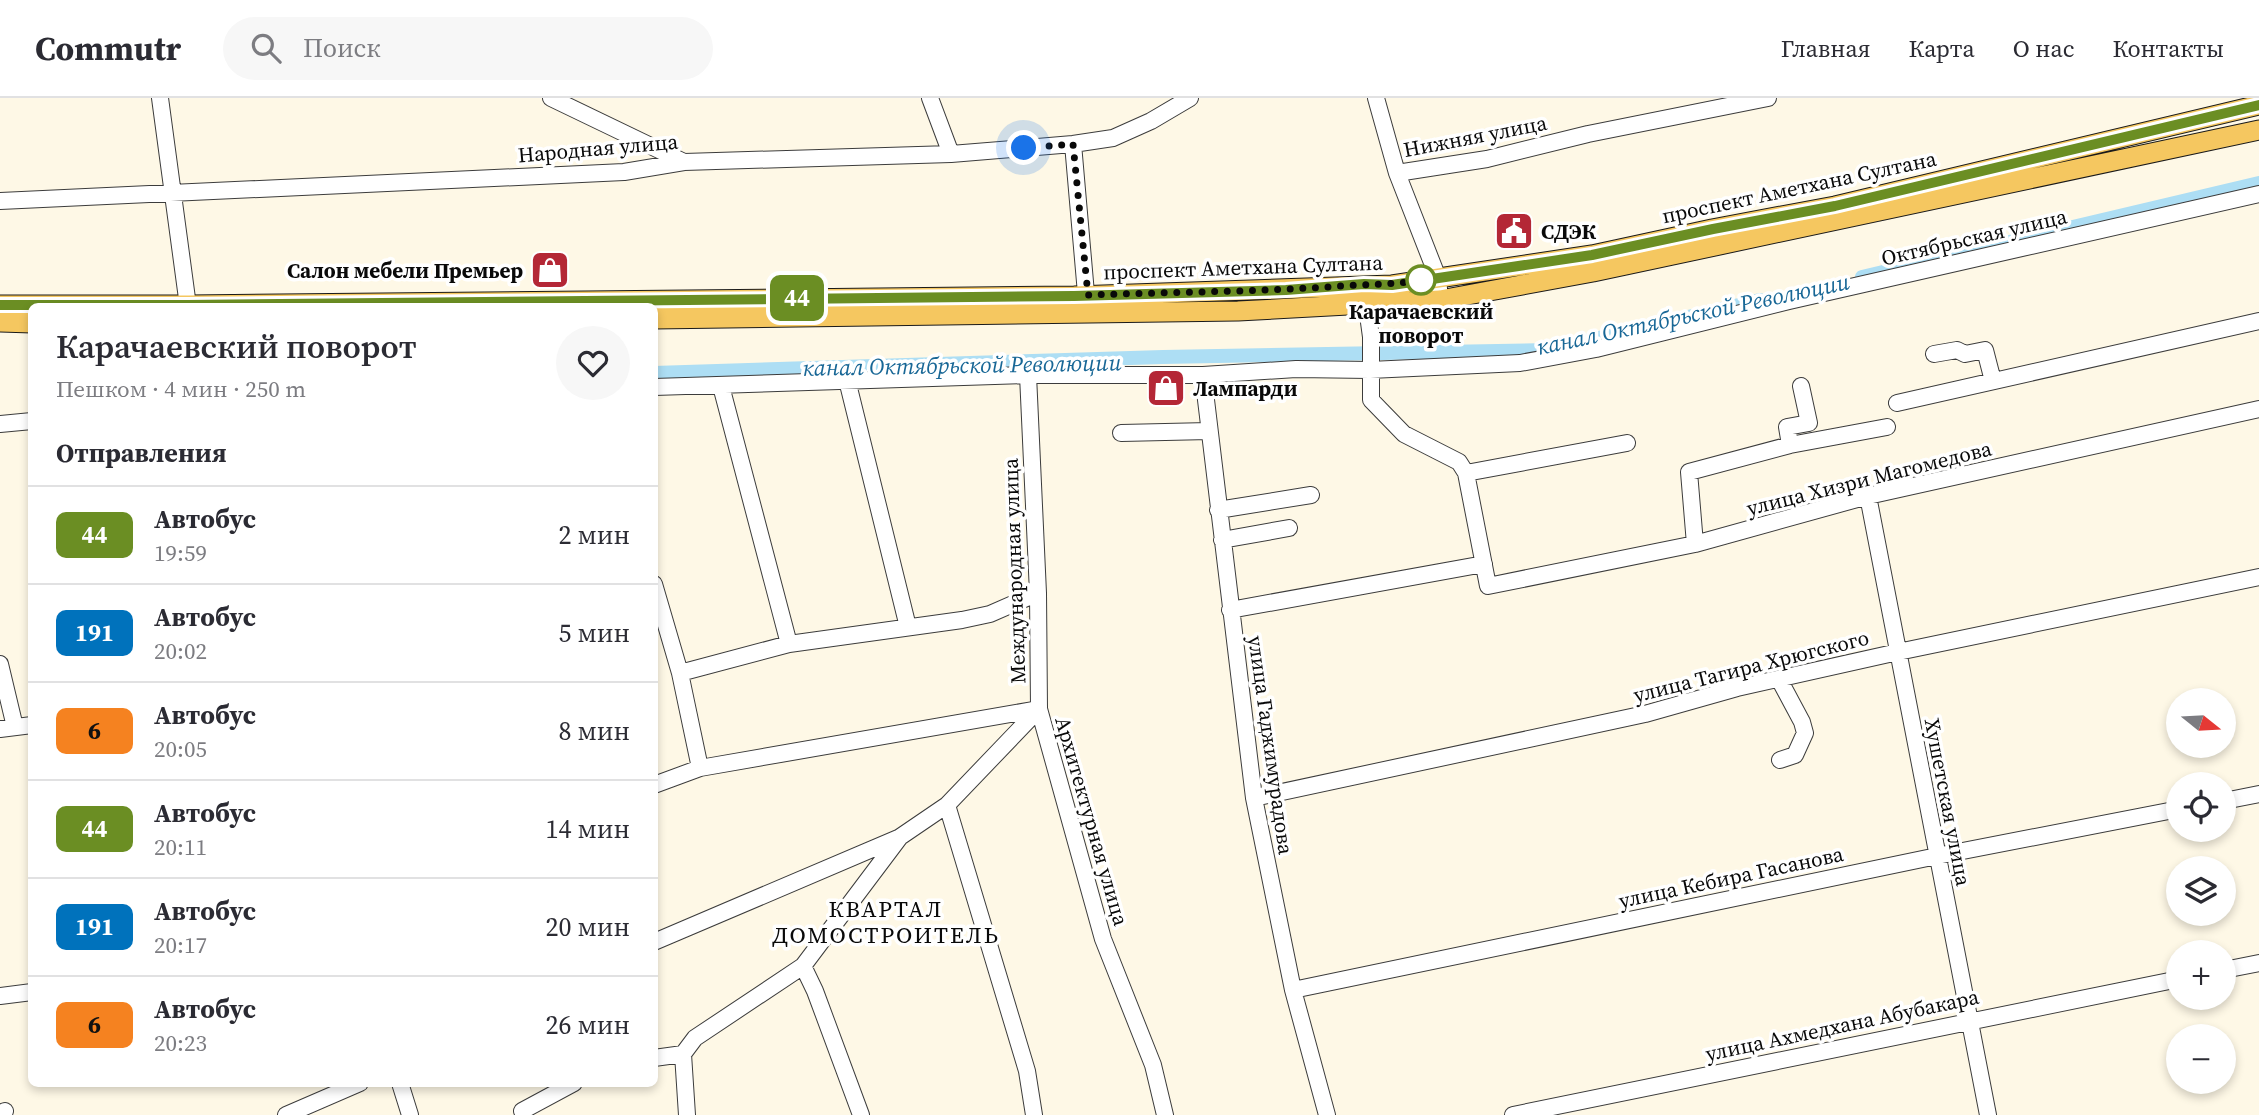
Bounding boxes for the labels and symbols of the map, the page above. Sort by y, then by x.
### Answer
street label: Нижняя улица [1401,108,1550,164]
street label: Народная улица [517,127,680,169]
your location [1006,130,1041,165]
street label: проспект Аметхана Султана [1659,144,1939,230]
street label: Октябрьская улица [1878,201,2070,272]
public building icon: СДЭК [1493,210,1535,252]
place label: СДЭК [1541,217,1596,246]
street label: проспект Аметхана Султана [1103,248,1384,286]
shop icon: Салон мебели Премьер [529,249,571,291]
place label: Салон мебели Премьер [287,256,523,285]
marker: Карачаевский поворот [1406,265,1436,295]
water label: канал Октябрьской Революции [1534,265,1852,363]
line badge: 44 [766,275,828,321]
place label: Карачаевский поворот [1349,297,1494,350]
water label: канал Октябрьской Революции [802,346,1122,384]
shop icon: Лампарди [1145,367,1187,409]
place label: Лампарди [1193,374,1298,403]
street label: улица Хизри Магомедова [1743,433,1995,522]
street label: Международная улица [996,457,1032,684]
street label: улица Тагира Хрюгского [1630,623,1872,709]
street label: улица Гаджимурадова [1241,634,1301,857]
north arrow [2166,688,2236,758]
street label: Архитектурная улица [1048,713,1136,929]
street label: Хушетская улица [1918,716,1979,889]
street label: улица Кебира Гасанова [1616,839,1846,915]
district label: КВАРТАЛ ДОМОСТРОИТЕЛЬ [772,893,1000,951]
street label: улица Ахмедхана Абубакара [1703,982,1982,1068]

